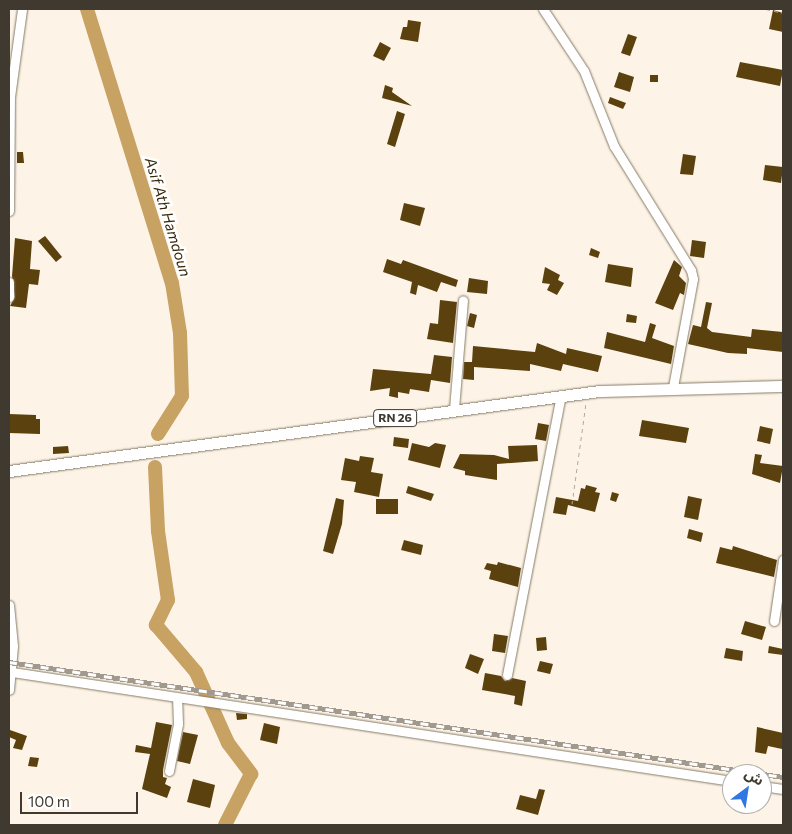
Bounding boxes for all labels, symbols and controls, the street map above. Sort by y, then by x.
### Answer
water label: Asif Ath Hamdoun [141,155,195,279]
road number: RN 26 [372,408,418,428]
north arrow [722,764,772,814]
text: ش [742,764,767,789]
scale bar [22,782,140,814]
text: 100 m [28,792,70,810]

